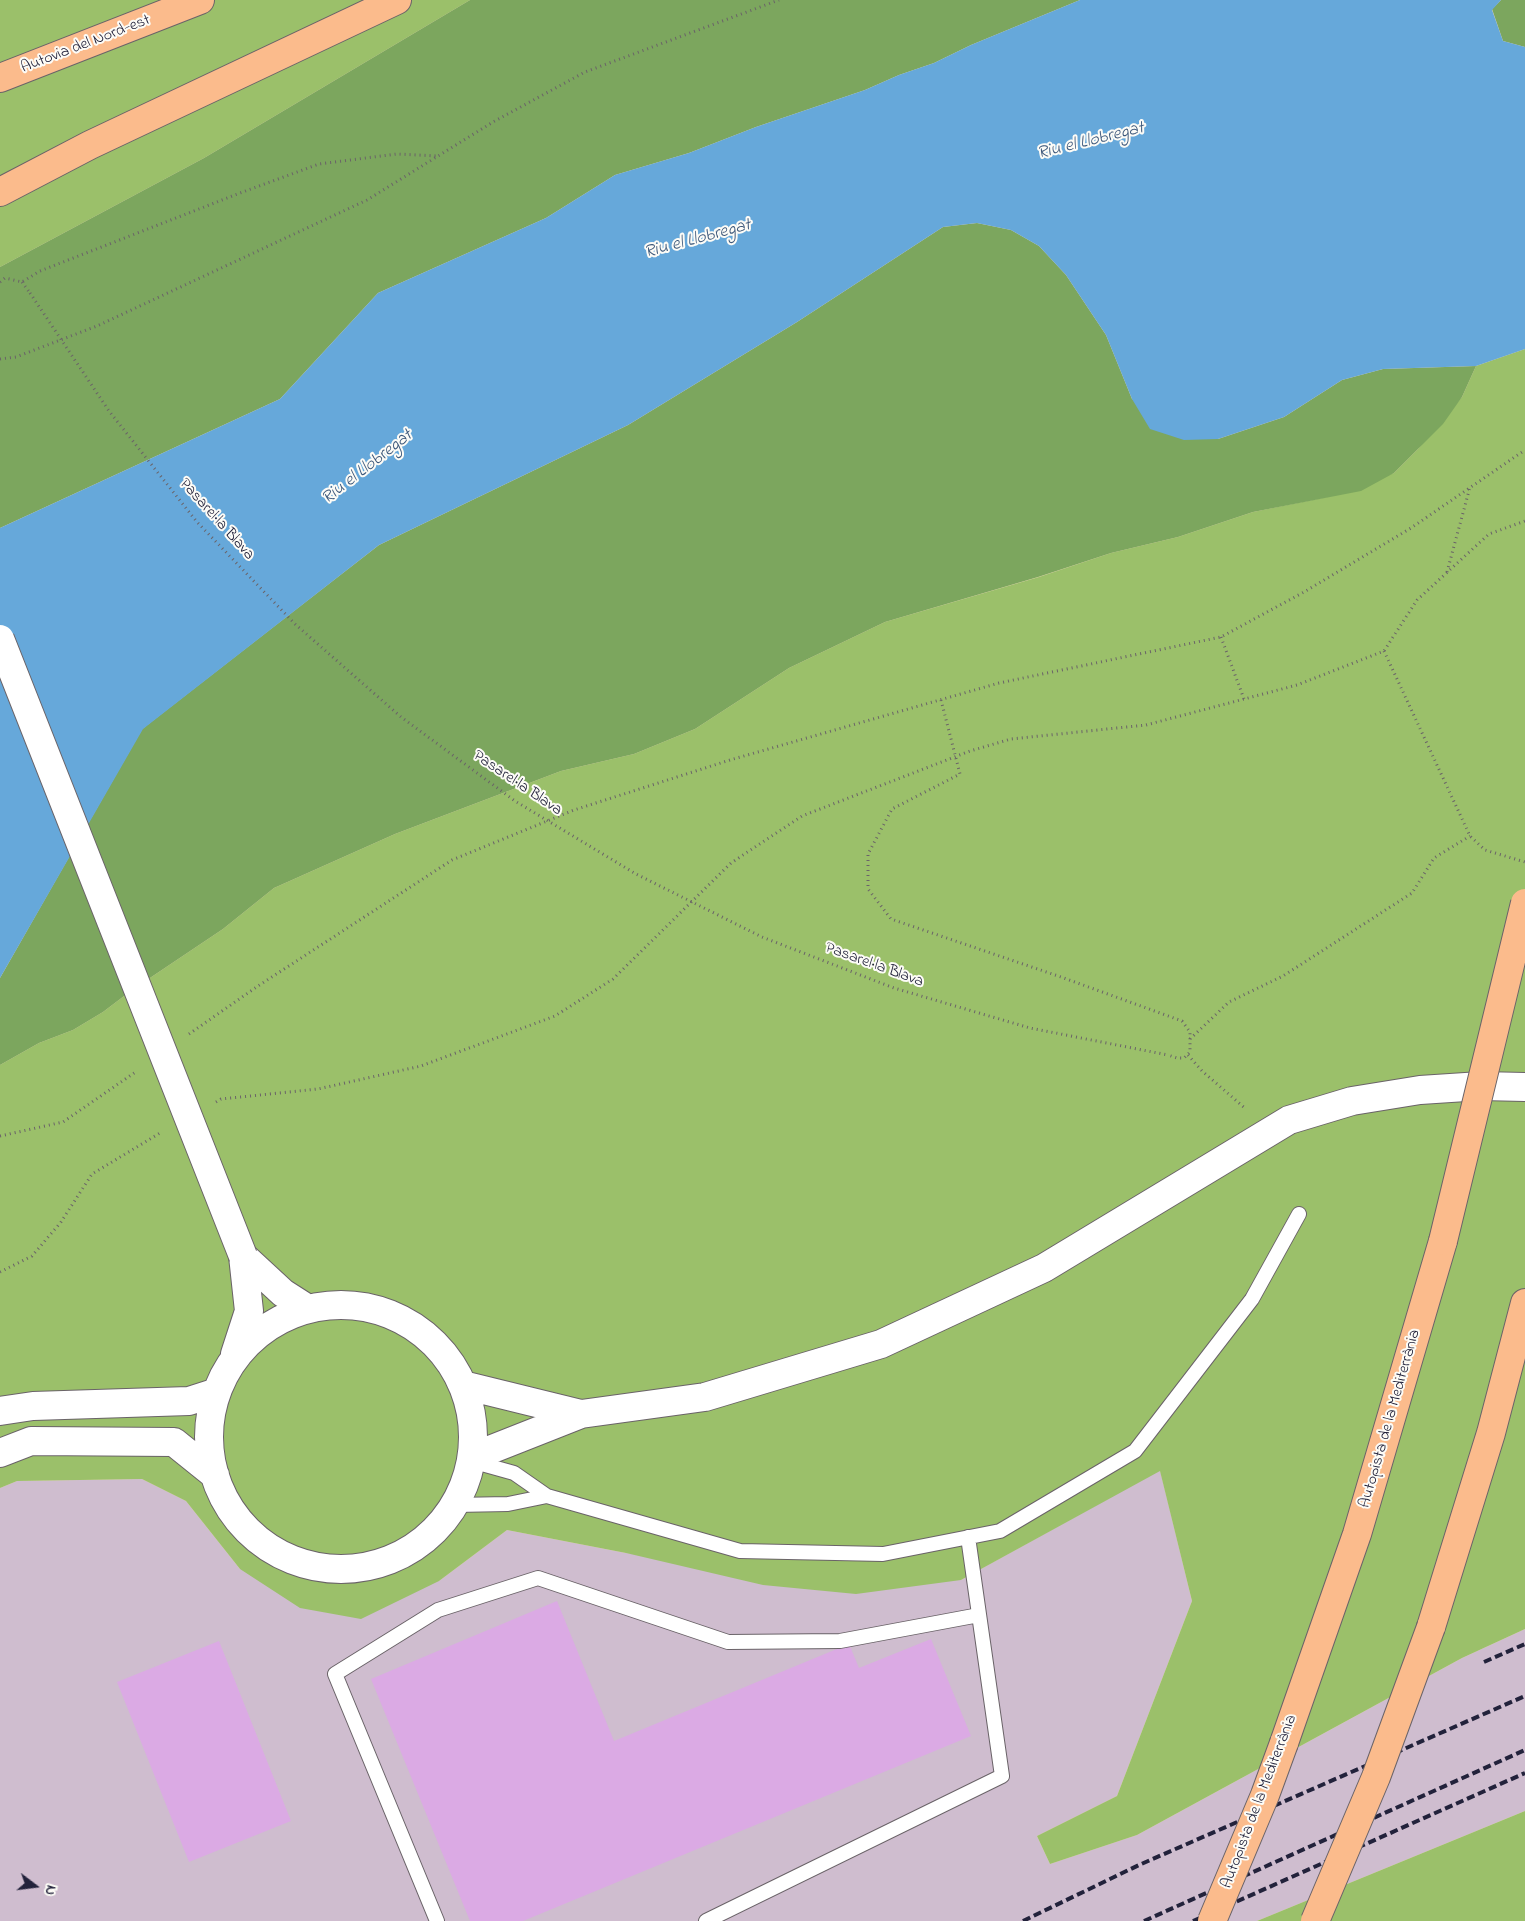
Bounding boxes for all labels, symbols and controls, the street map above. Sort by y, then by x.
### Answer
street label: Autovia del Nord-est [19,11,153,79]
water label: Riu el Llobregat [1035,118,1147,166]
water label: Riu el Llobregat [643,215,753,265]
water label: Riu el Llobregat [318,426,418,510]
street label: Pasarel·la Blava [174,475,258,565]
street label: Pasarel·la Blava [469,747,565,821]
street label: Pasarel·la Blava [822,939,926,993]
street label: Autopista de la Mediterrània [1356,1328,1426,1510]
street label: Autopista de la Mediterrània [1218,1712,1302,1892]
north arrow [10,1861,60,1911]
text: N [39,1883,61,1897]

